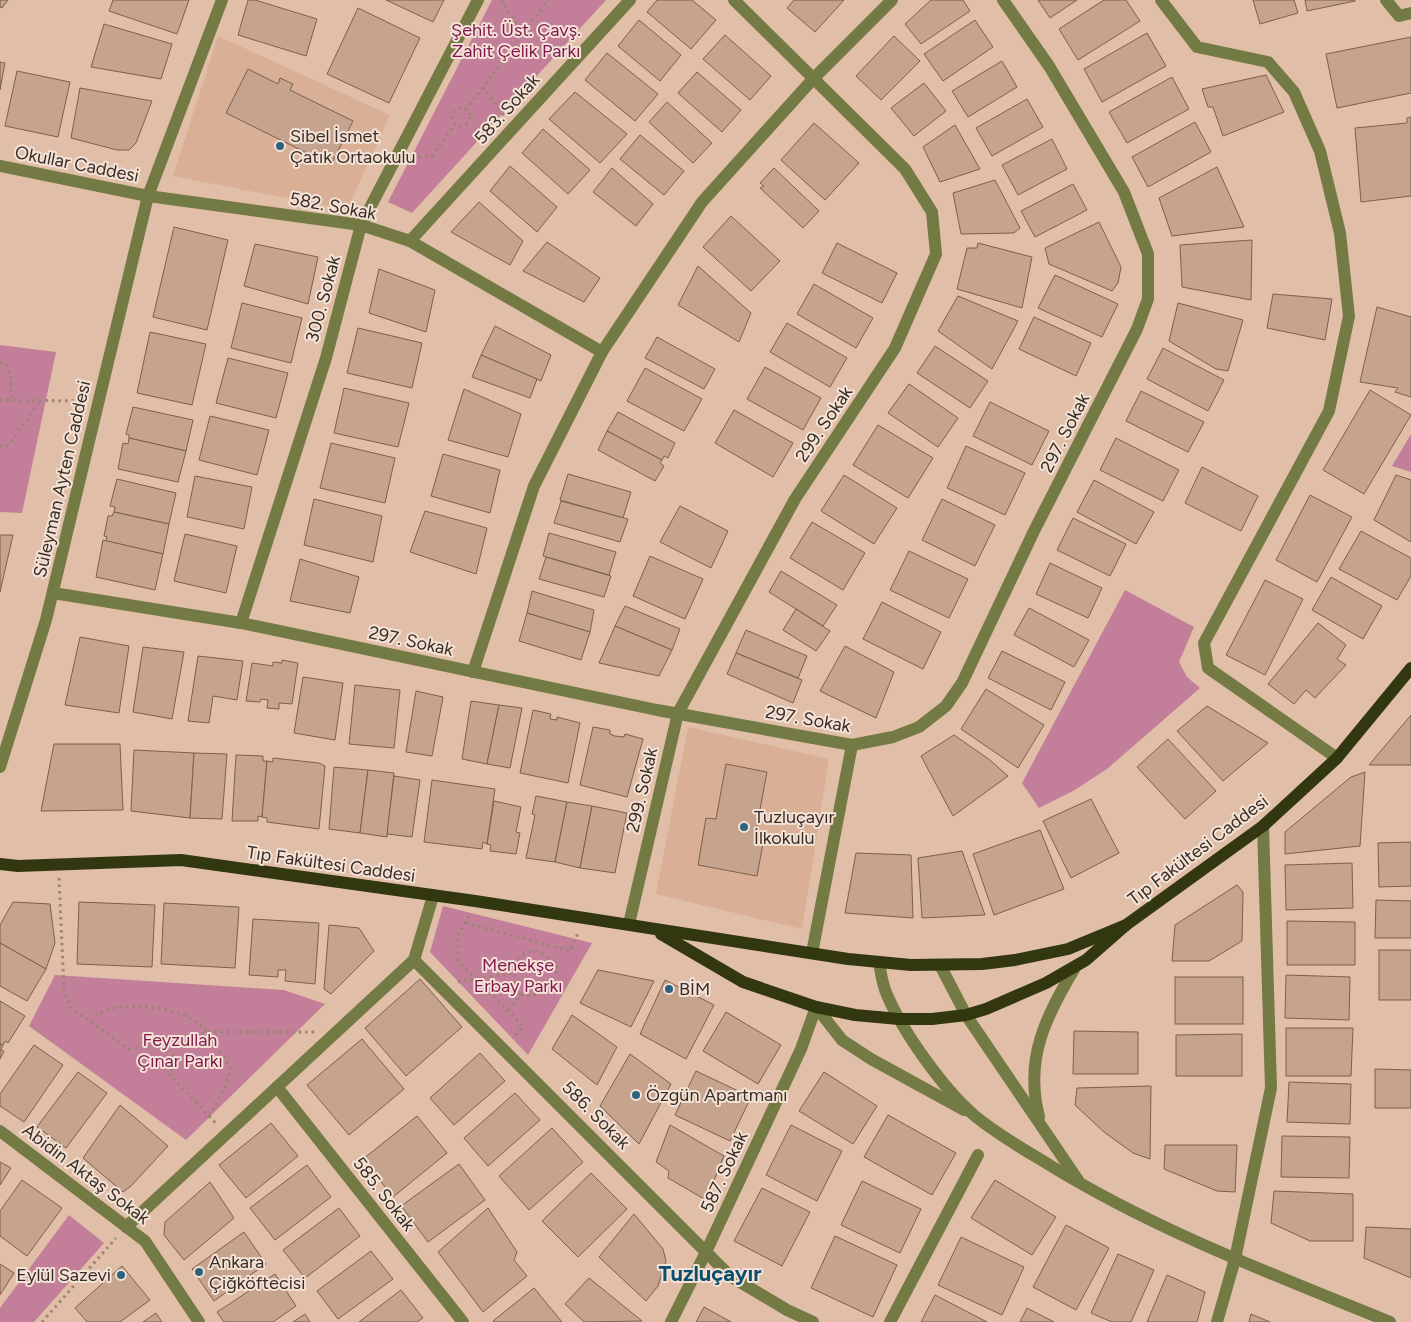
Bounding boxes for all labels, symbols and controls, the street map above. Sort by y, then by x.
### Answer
park label: Şehit. Üst. Çavş. Zahit Çelik Parkı [451,19,581,62]
street label: 583. Sokak [470,69,545,149]
place label: Sibel İsmet Çatık Ortaokulu [290,125,416,168]
marker: Sibel İsmet Çatık Ortaokulu [274,140,286,152]
street label: Okullar Caddesi [13,141,141,187]
street label: 582. Sokak [288,188,378,224]
street label: 300. Sokak [301,253,345,345]
street label: Süleyman Ayten Caddesi [29,378,95,580]
street label: 299. Sokak [791,382,857,466]
street label: 297. Sokak [1036,389,1094,476]
street label: 297. Sokak [367,621,456,661]
street label: 297. Sokak [764,701,853,737]
street label: 299. Sokak [622,745,663,835]
street label: Tıp Fakültesi Caddesi [1123,790,1273,910]
place label: Tuzluçayır İlkokulu [754,806,835,849]
marker: Tuzluçayır İlkokulu [738,821,750,833]
street label: Tıp Fakültesi Caddesi [245,841,417,887]
park label: Menekşe Erbay Parkı [474,954,562,997]
place label: BİM [679,978,710,1000]
marker: BİM [663,983,675,995]
park label: Feyzullah Çınar Parkı [137,1029,223,1072]
street label: 586. Sokak [557,1076,635,1154]
place label: Özgün Apartmanı [646,1084,788,1106]
marker: Özgün Apartmanı [630,1089,642,1101]
street label: Abidin Aktaş Sokak [18,1119,154,1229]
street label: 587. Sokak [696,1128,753,1216]
street label: 585. Sokak [348,1153,420,1236]
place label: Ankara Çiğköftecisi [209,1251,305,1294]
district label: Tuzluçayır [658,1260,762,1287]
place label: Eylül Sazevi [16,1264,111,1286]
marker: Ankara Çiğköftecisi [193,1266,205,1278]
marker: Eylül Sazevi [115,1269,127,1281]

